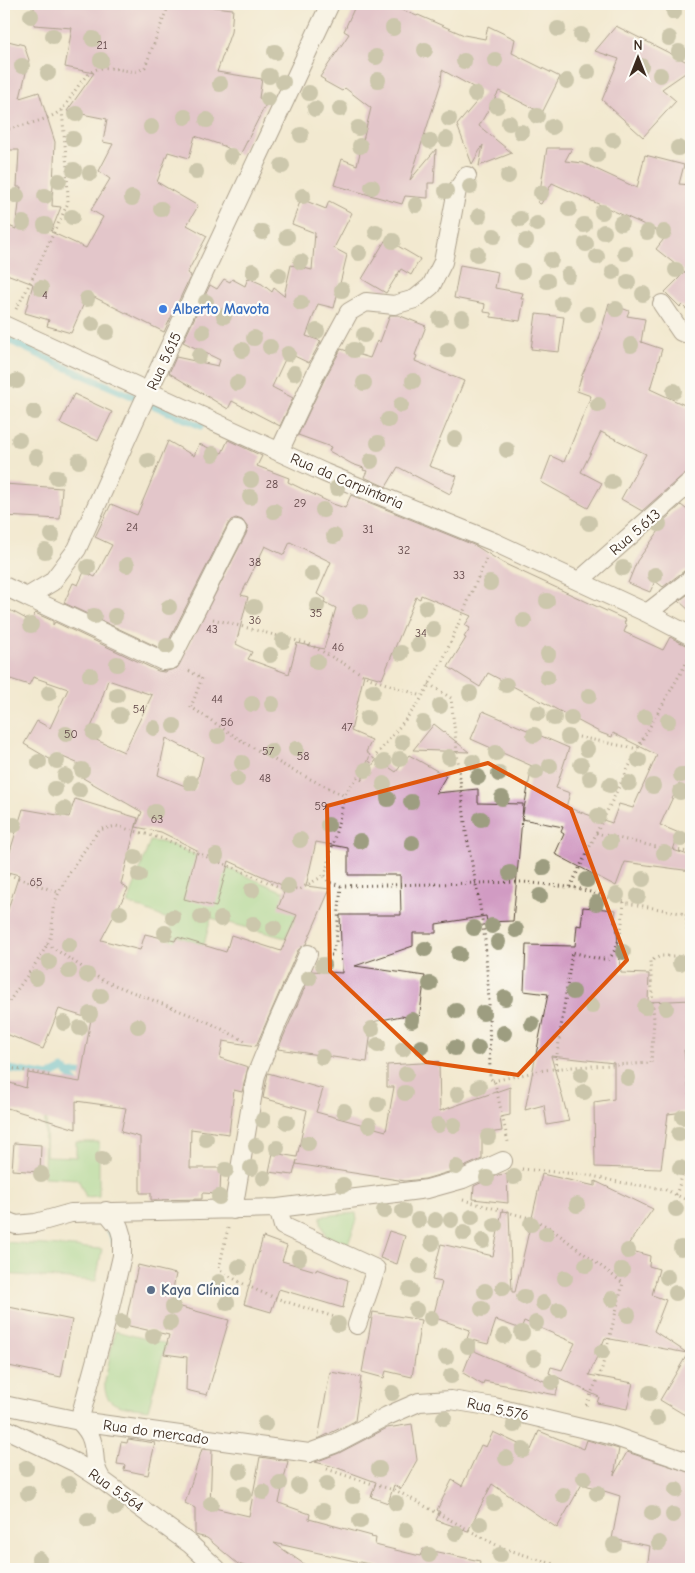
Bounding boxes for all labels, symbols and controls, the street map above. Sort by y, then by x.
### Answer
north arrow [612,32,662,82]
text: N [633,37,643,54]
house number: 21 [96,38,108,52]
house number: 4 [42,288,48,302]
place label: Alberto Mavota [173,300,269,318]
marker: Alberto Mavota [157,303,169,315]
street label: Rua 5.615 [143,329,185,393]
street label: Rua da Carpintaria [288,449,406,513]
house number: 28 [266,477,278,491]
house number: 29 [294,496,306,510]
street label: Rua 5.613 [606,505,664,559]
house number: 24 [126,520,138,534]
house number: 31 [363,522,374,536]
house number: 32 [398,543,410,557]
house number: 38 [249,555,261,569]
house number: 33 [453,568,465,582]
house number: 35 [310,606,322,620]
house number: 36 [249,613,261,627]
house number: 43 [206,622,218,636]
house number: 34 [415,626,427,640]
house number: 46 [332,640,344,654]
house number: 44 [211,692,223,706]
house number: 54 [133,702,145,716]
house number: 56 [220,715,234,729]
house number: 47 [341,720,353,734]
house number: 50 [64,727,78,741]
house number: 57 [262,744,274,758]
house number: 58 [297,749,309,763]
house number: 48 [259,771,271,785]
house number: 59 [315,799,327,813]
house number: 63 [151,812,163,826]
house number: 65 [29,875,43,889]
place label: Kaya Clínica [161,1281,239,1299]
marker: Kaya Clínica [145,1284,157,1296]
street label: Rua 5.576 [465,1394,531,1424]
street label: Rua do mercado [102,1416,210,1448]
street label: Rua 5.564 [85,1464,147,1516]

